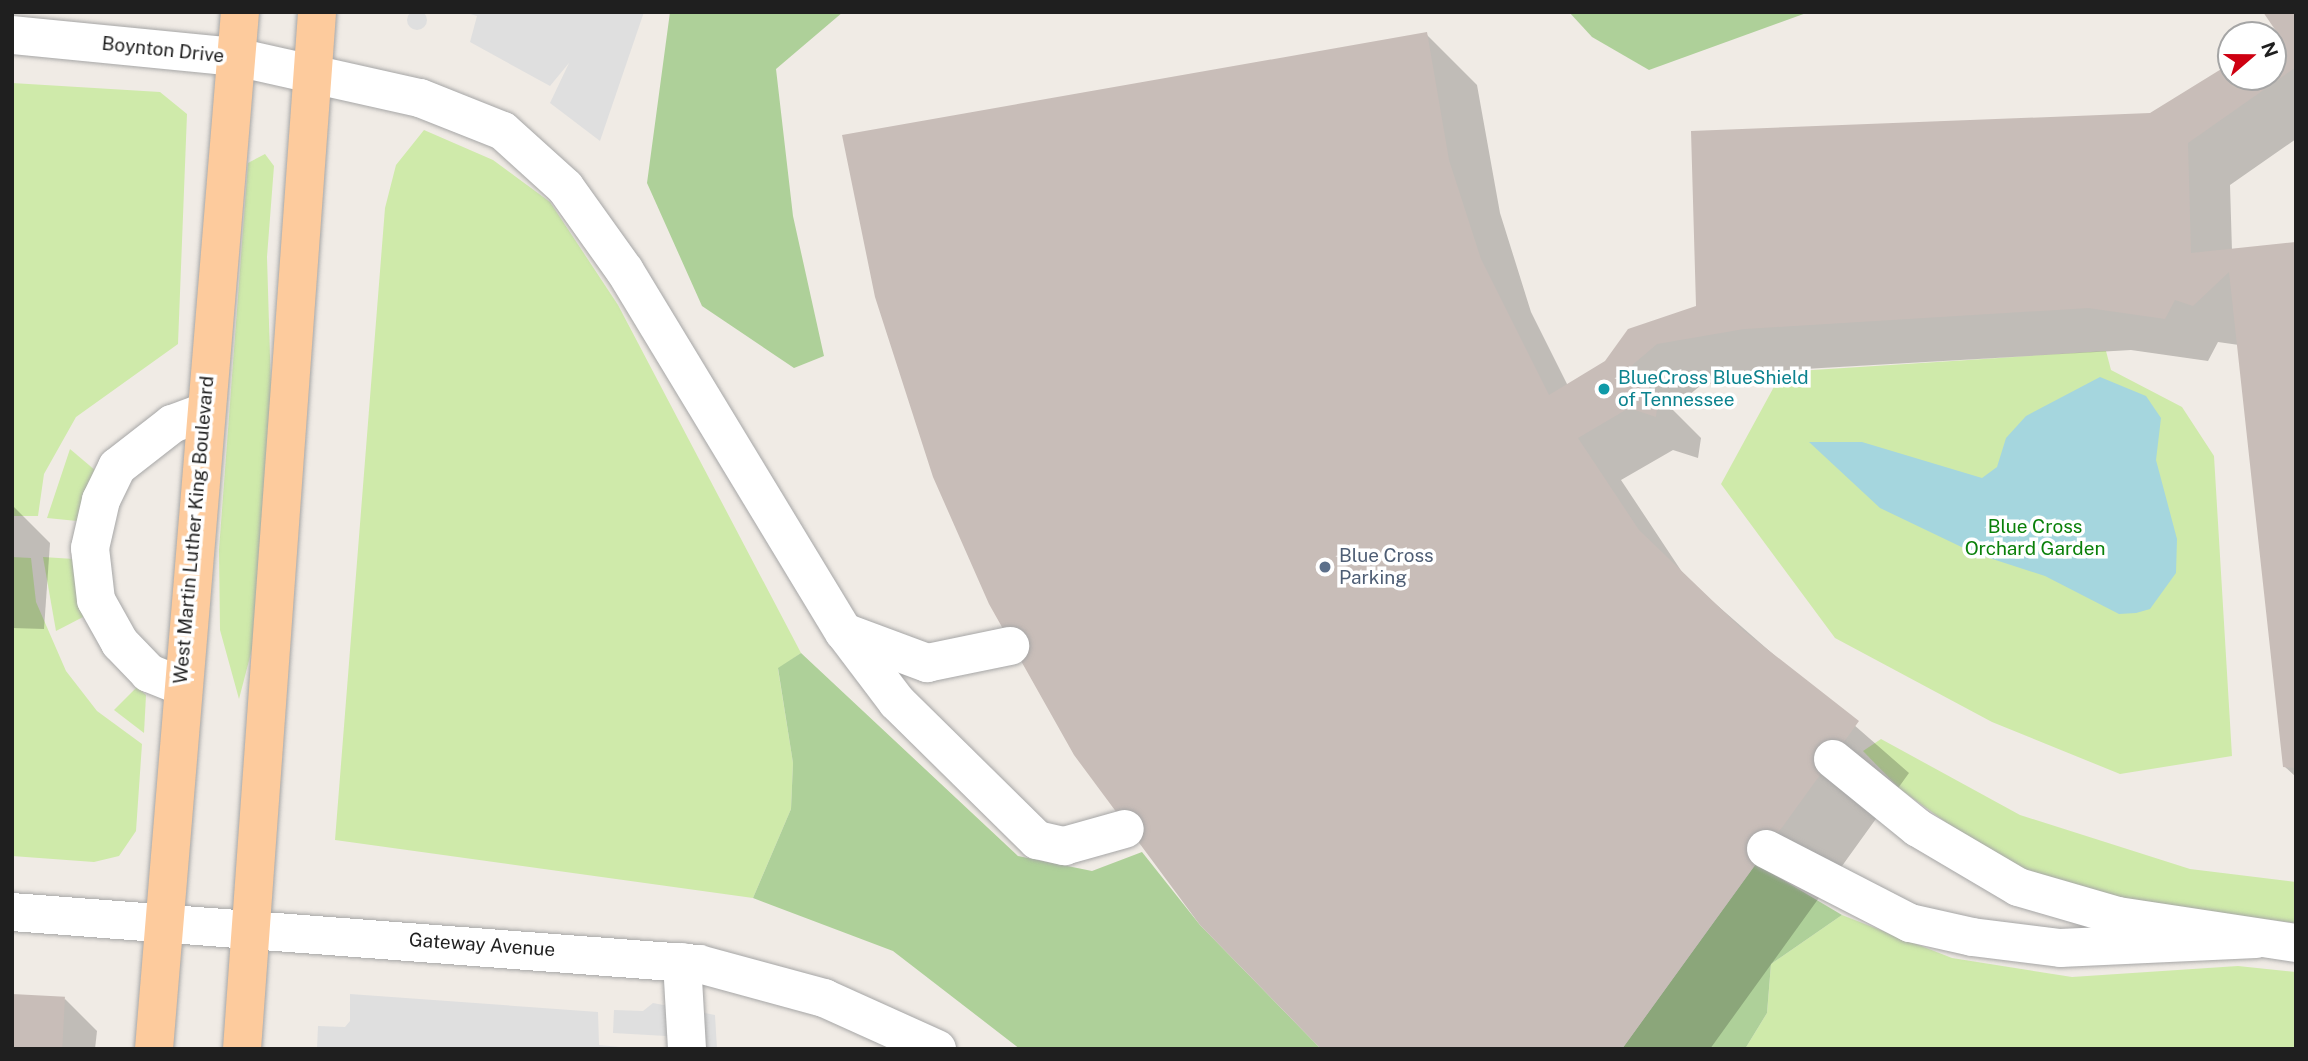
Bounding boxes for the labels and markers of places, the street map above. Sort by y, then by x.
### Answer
place label: BlueCross BlueShield of Tennessee [1618,367,1809,411]
marker: BlueCross BlueShield of Tennessee [1596,381,1612,397]
place label: Blue Cross Parking [1339,545,1434,589]
marker: Blue Cross Parking [1317,559,1333,575]

